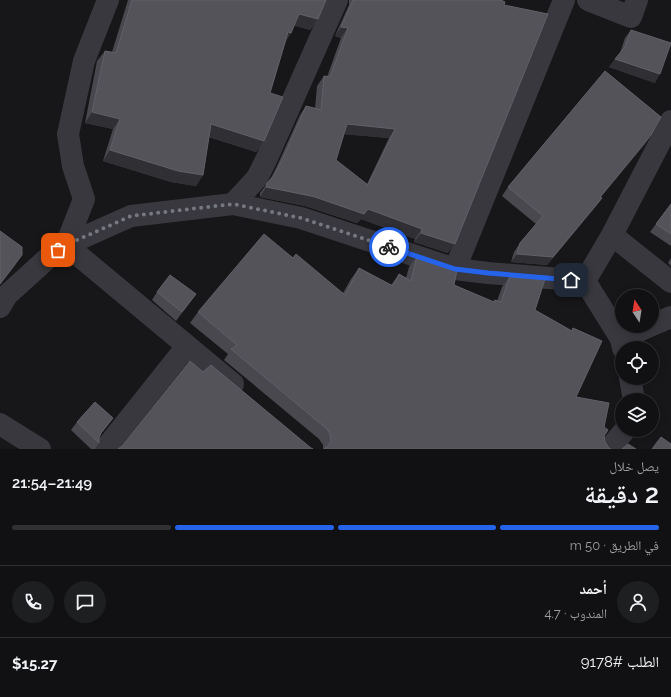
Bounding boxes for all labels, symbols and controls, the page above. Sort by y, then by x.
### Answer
courier [369,227,409,267]
pin [41,233,75,267]
icon: bike [378,236,400,258]
icon: bag [47,239,69,261]
pin [554,263,588,297]
icon: home [560,269,582,291]
north arrow [615,289,659,333]
map controls [615,289,659,437]
button: locate [615,341,659,385]
button: layers [615,393,659,437]
text: يصل خلال [609,459,659,474]
text: 21:49–21:54 [12,474,92,492]
text: 2 دقيقة [584,479,659,509]
text: في الطريق · 50 m [570,538,659,553]
text: أحمد [580,580,607,598]
button: phone [12,581,54,623]
button: chat [64,581,106,623]
button: person [617,581,659,623]
text: المندوب · 4.7 [544,606,607,621]
text: الطلب #9178 [581,653,659,671]
text: $15.27 [12,655,57,673]

